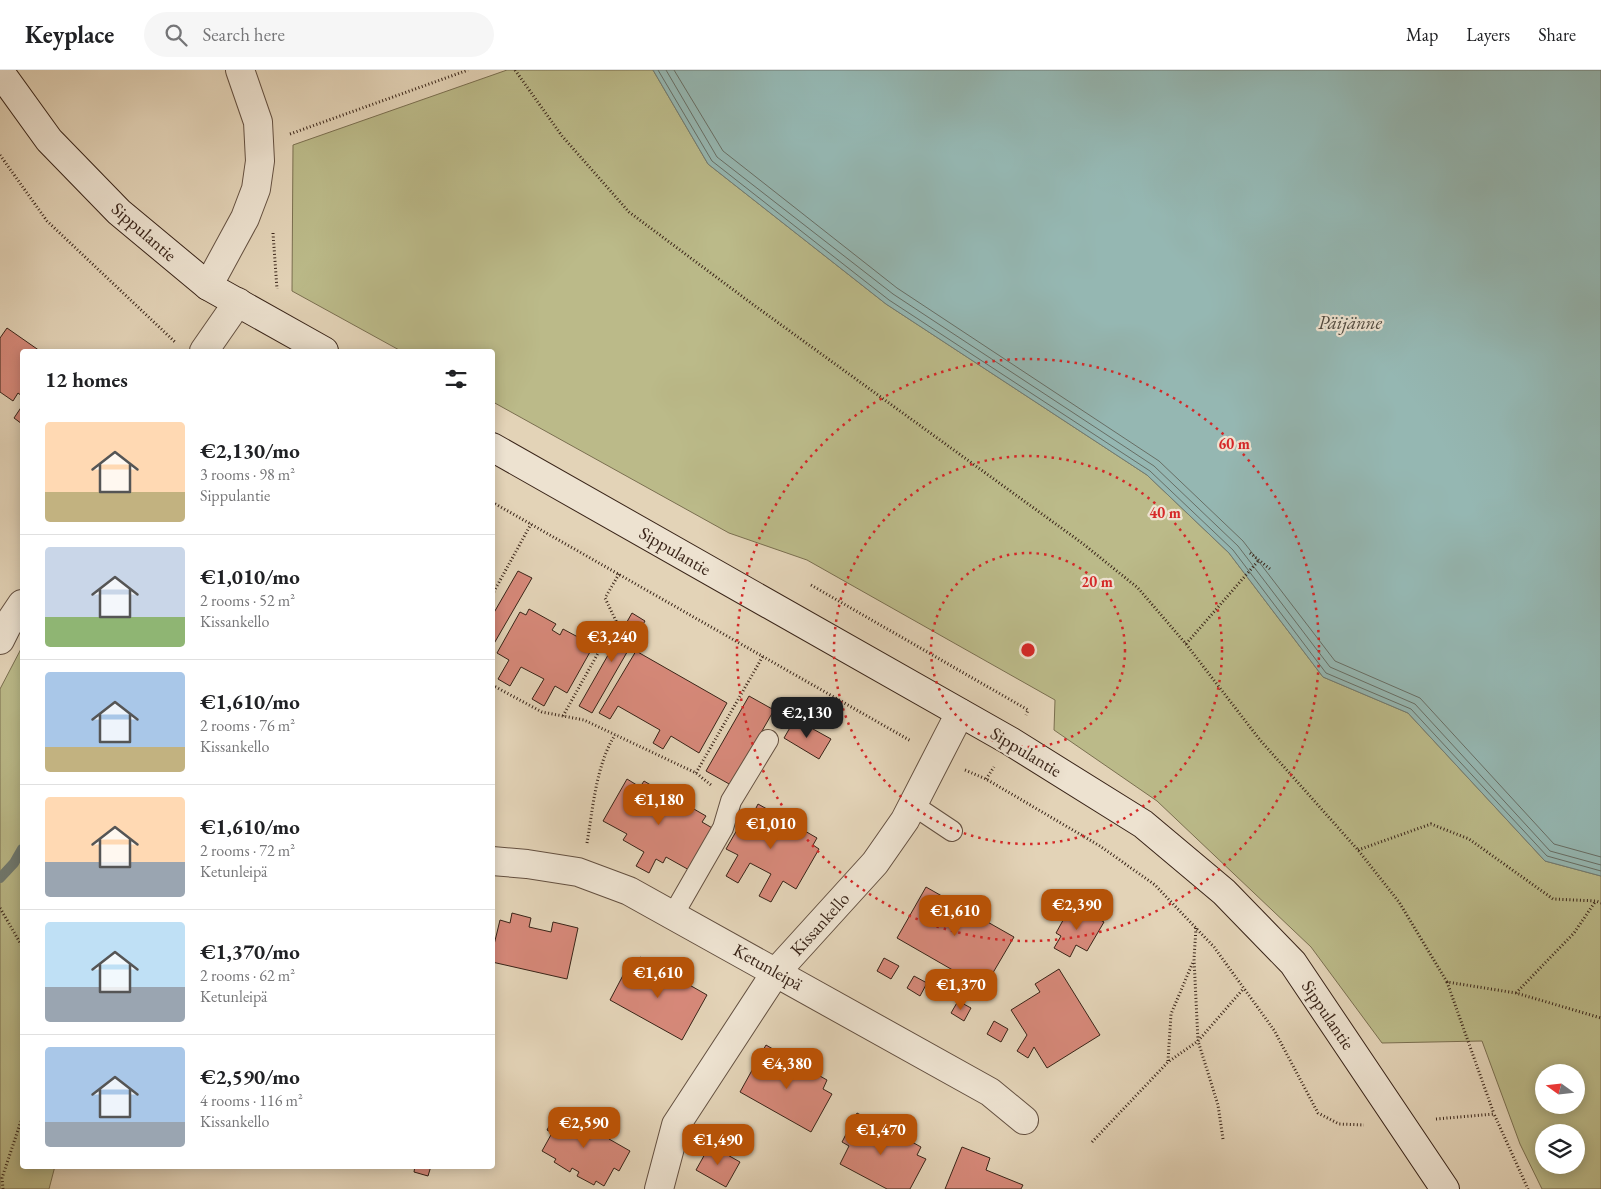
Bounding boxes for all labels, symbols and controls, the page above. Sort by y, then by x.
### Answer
search box [144,12,494,57]
text: Keyplace [25,19,114,50]
icon: search [162,21,190,49]
text: Search here [202,22,285,47]
text: Map [1406,23,1438,46]
text: Layers [1466,23,1510,46]
text: Share [1538,23,1576,46]
street label: Sippulantie [107,197,182,266]
water label: Päijänne [1318,310,1383,335]
icon: filters [442,365,470,393]
text: 12 homes [45,366,128,393]
text: 60 m [1218,434,1250,453]
text: €2,130/mo [200,437,300,464]
icon: home [85,442,145,502]
text: 3 rooms · 98 m² [200,464,295,485]
text: Sippulantie [200,485,270,506]
text: 40 m [1149,503,1181,522]
street label: Sippulantie [635,521,715,580]
text: €1,010/mo [200,563,300,590]
icon: home [85,567,145,627]
text: 20 m [1081,572,1113,591]
text: 2 rooms · 52 m² [200,590,295,611]
text: Kissankello [200,611,269,632]
pin: €3,240 [571,620,653,663]
text: €3,240 [587,626,637,647]
centre of rings [1019,641,1037,659]
text: €1,610/mo [200,688,300,715]
icon: home [85,692,145,752]
pin: €2,130 [766,696,848,739]
text: €2,130 [782,702,832,723]
text: 2 rooms · 76 m² [200,715,295,736]
street label: Sippulantie [986,721,1066,782]
text: Kissankello [200,736,269,757]
pin: €1,180 [618,784,700,826]
text: €1,180 [634,789,684,810]
pin: €1,010 [730,808,812,850]
text: €1,610/mo [200,813,300,840]
text: €1,010 [746,813,796,834]
icon: home [85,817,145,877]
text: 2 rooms · 72 m² [200,840,295,861]
text: Ketunleipä [200,861,267,882]
street label: Kissankello [785,887,854,960]
pin: €2,390 [1036,888,1118,931]
pin: €1,610 [914,894,996,937]
text: €2,390 [1052,894,1102,915]
text: €1,610 [930,900,980,921]
text: €1,370/mo [200,938,300,965]
street label: Ketunleipä [729,938,808,995]
icon: home [85,942,145,1002]
pin: €1,610 [617,956,699,999]
text: €1,610 [633,962,683,983]
text: 2 rooms · 62 m² [200,965,295,986]
pin: €1,370 [920,968,1002,1011]
text: €1,370 [936,974,986,995]
street label: Sippulantie [1297,976,1360,1054]
text: Ketunleipä [200,986,267,1007]
pin: €4,380 [746,1048,828,1090]
text: €4,380 [762,1053,812,1074]
text: €2,590/mo [200,1063,300,1090]
north arrow [1535,1064,1585,1114]
map controls [1535,1064,1585,1174]
icon: home [85,1067,145,1127]
text: 4 rooms · 116 m² [200,1090,303,1111]
pin: €2,590 [543,1106,625,1149]
text: Kissankello [200,1111,269,1132]
text: €2,590 [559,1112,609,1133]
pin: €1,470 [840,1114,922,1156]
text: €1,470 [856,1119,906,1140]
pin: €1,490 [677,1124,759,1166]
button: layers [1535,1124,1585,1174]
text: €1,490 [693,1129,743,1150]

